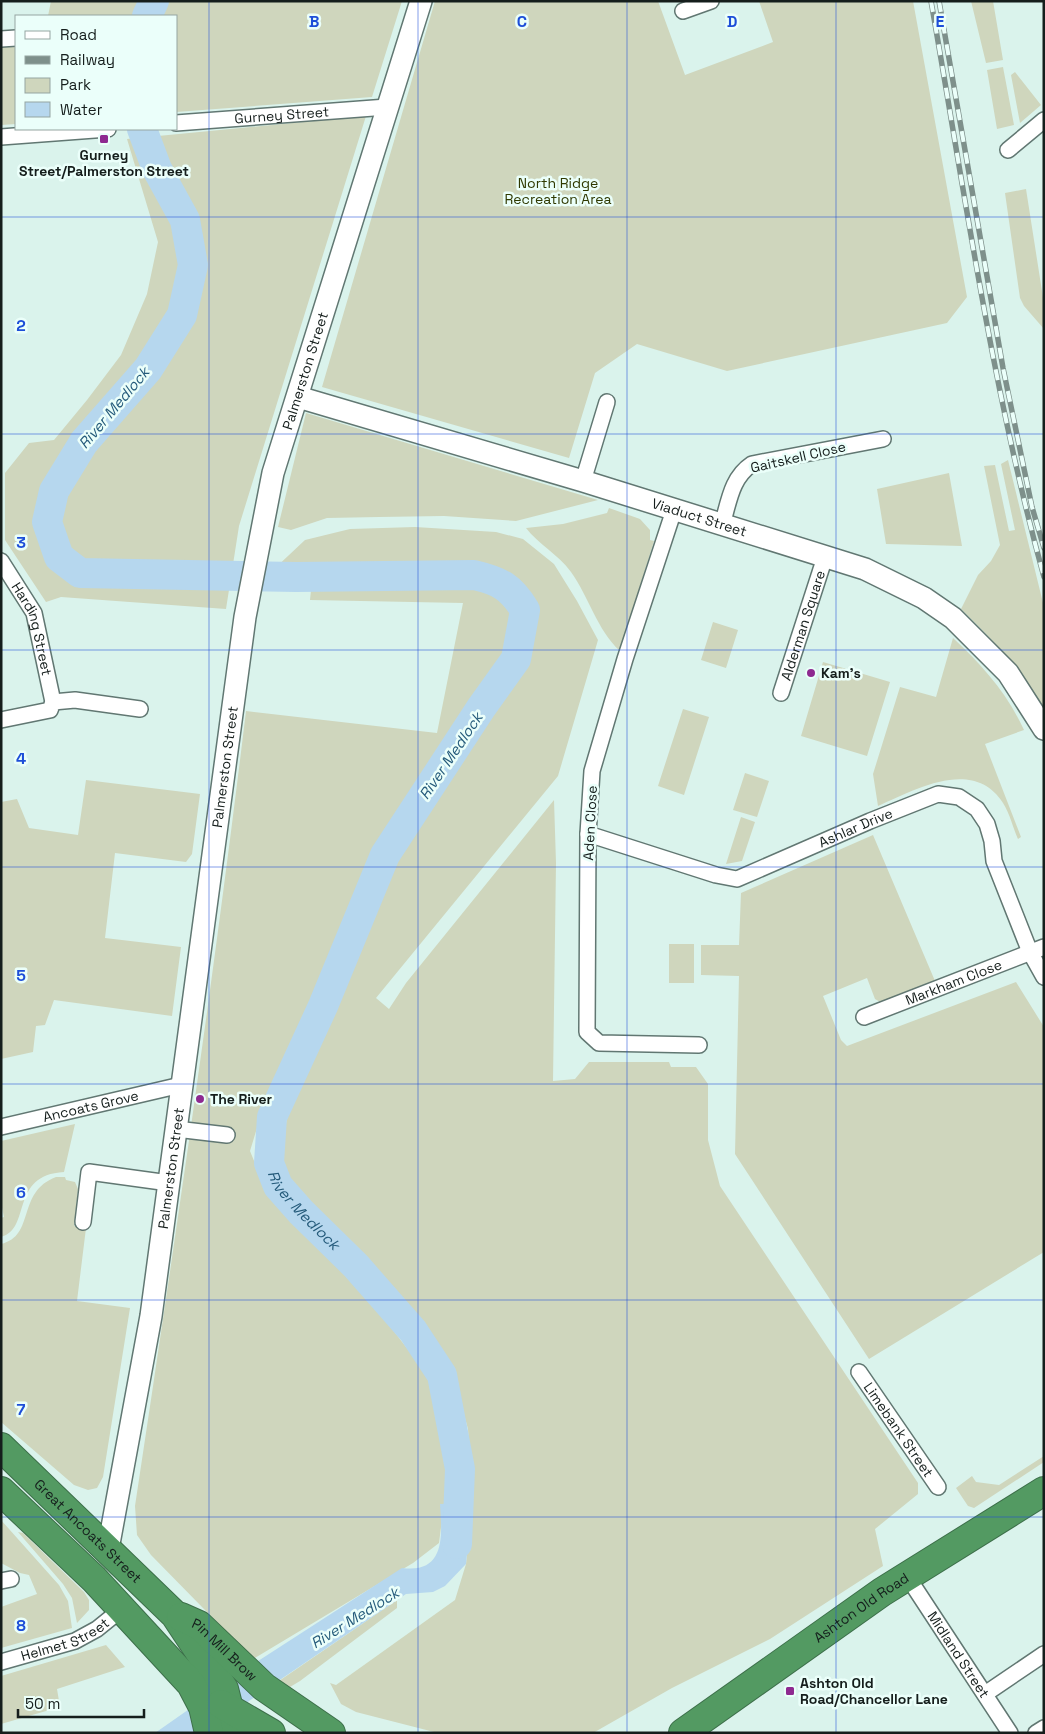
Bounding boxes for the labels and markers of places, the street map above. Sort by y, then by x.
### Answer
marker: Gurney Street/Palmerston Street [98,133,110,145]
place label: Gurney Street/Palmerston Street [19,146,189,180]
place label: Kam's [821,664,861,682]
marker: Kam's [805,667,817,679]
place label: The River [210,1090,273,1108]
marker: The River [194,1093,206,1105]
place label: Ashton Old Road/Chancellor Lane [800,1674,948,1708]
marker: Ashton Old Road/Chancellor Lane [784,1685,796,1697]

